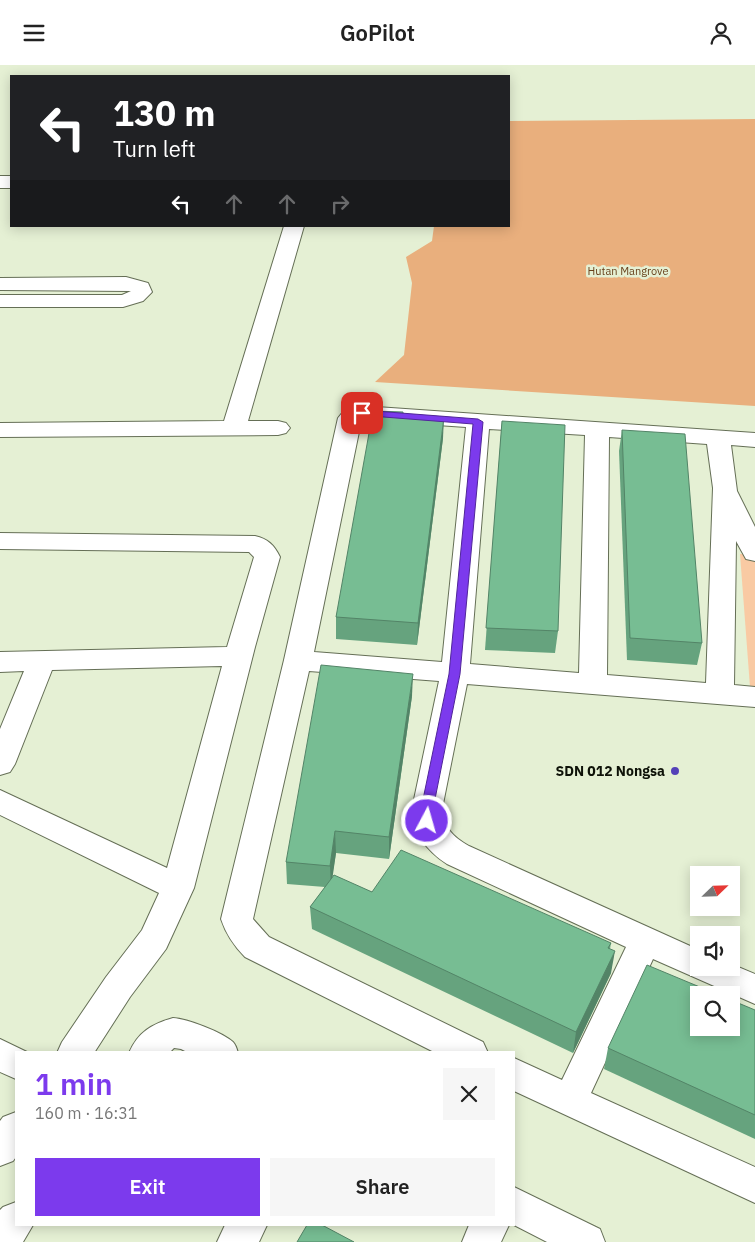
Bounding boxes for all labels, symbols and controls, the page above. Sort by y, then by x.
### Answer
text: GoPilot [340,18,415,47]
icon: menu [20,19,48,47]
icon: person [707,19,735,47]
text: 130 m [113,90,216,136]
icon: left [30,95,95,160]
text: Turn left [113,134,196,163]
icon: left [167,190,195,218]
icon: ahead [220,190,248,218]
icon: ahead [273,190,301,218]
icon: right [326,190,354,218]
park label: Hutan Mangrove [588,264,668,278]
pin [341,392,383,434]
icon: arrive [348,399,376,427]
place label: SDN 012 Nongsa [555,762,665,780]
marker: SDN 012 Nongsa [669,765,681,777]
position arrow [400,794,452,846]
north arrow [690,866,740,916]
map controls [690,866,740,1036]
button: sound [690,926,740,976]
button: search [690,986,740,1036]
text: 1 min [35,1064,113,1103]
button: close [443,1068,495,1120]
text: 160 m · 16:31 [35,1103,137,1123]
button: Exit [35,1158,260,1216]
button: Share [270,1158,495,1216]

